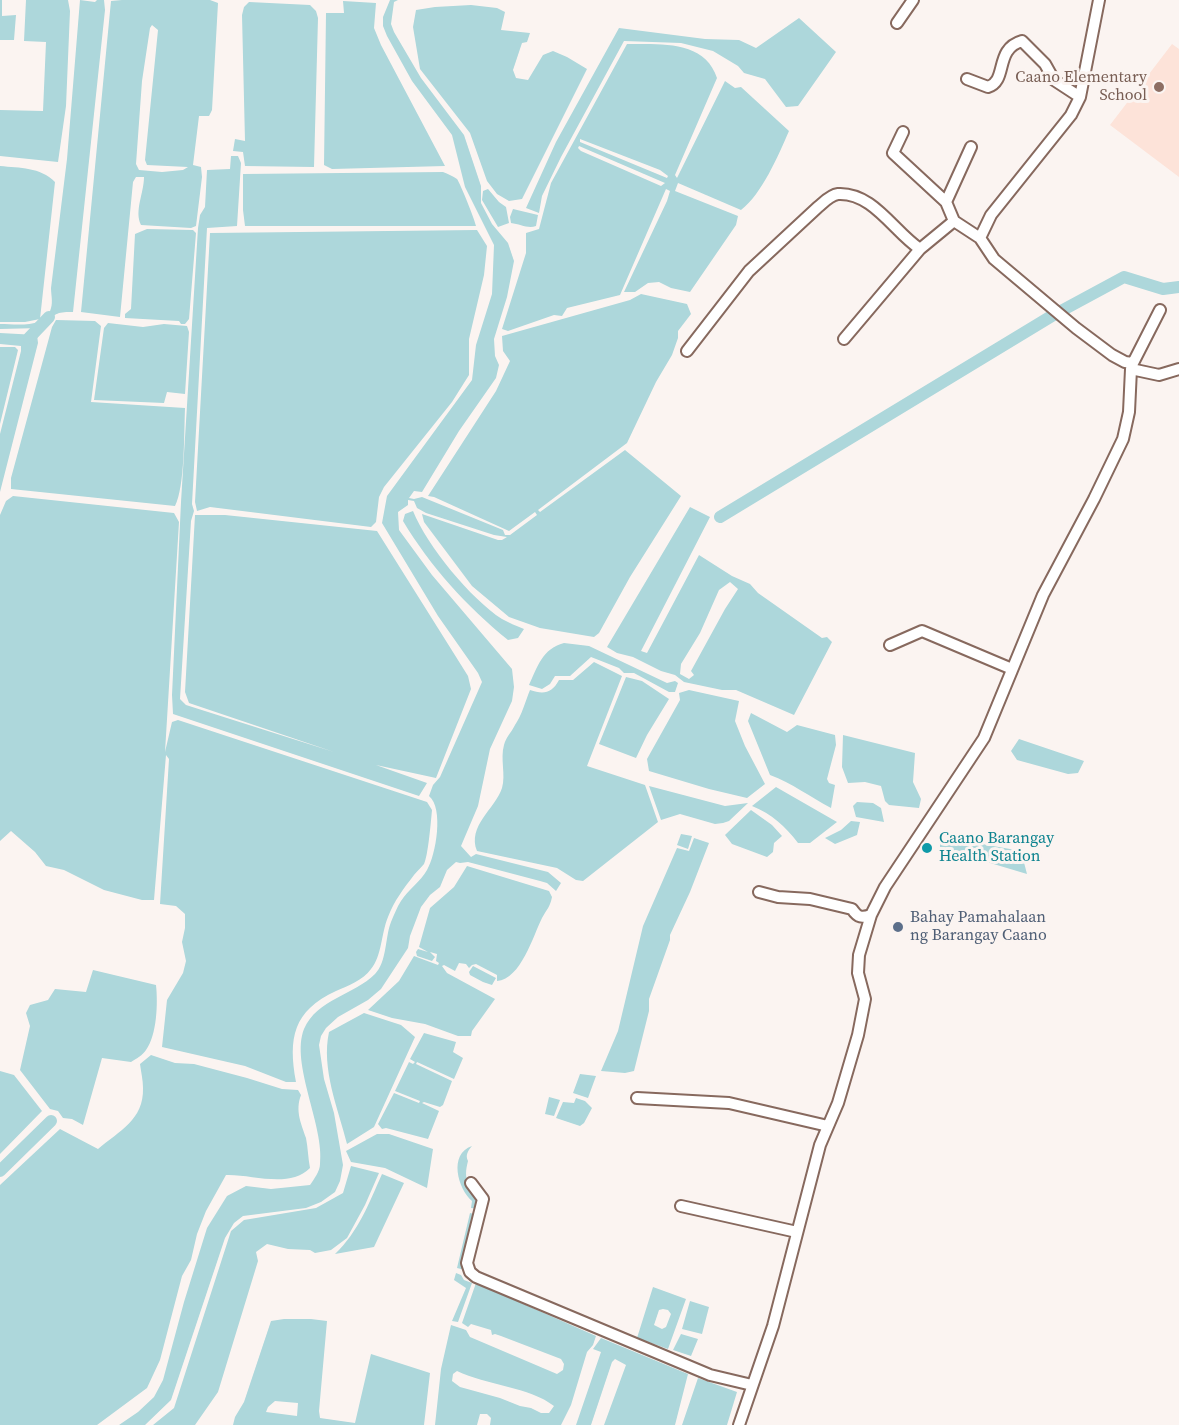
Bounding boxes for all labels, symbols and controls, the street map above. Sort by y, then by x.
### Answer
place label: Caano Elementary School [1015,68,1147,106]
marker: Caano Elementary School [1152,80,1166,94]
place label: Caano Barangay Health Station [939,829,1054,867]
marker: Caano Barangay Health Station [920,841,934,855]
place label: Bahay Pamahalaan ng Barangay Caano [910,908,1047,946]
marker: Bahay Pamahalaan ng Barangay Caano [891,920,905,934]

